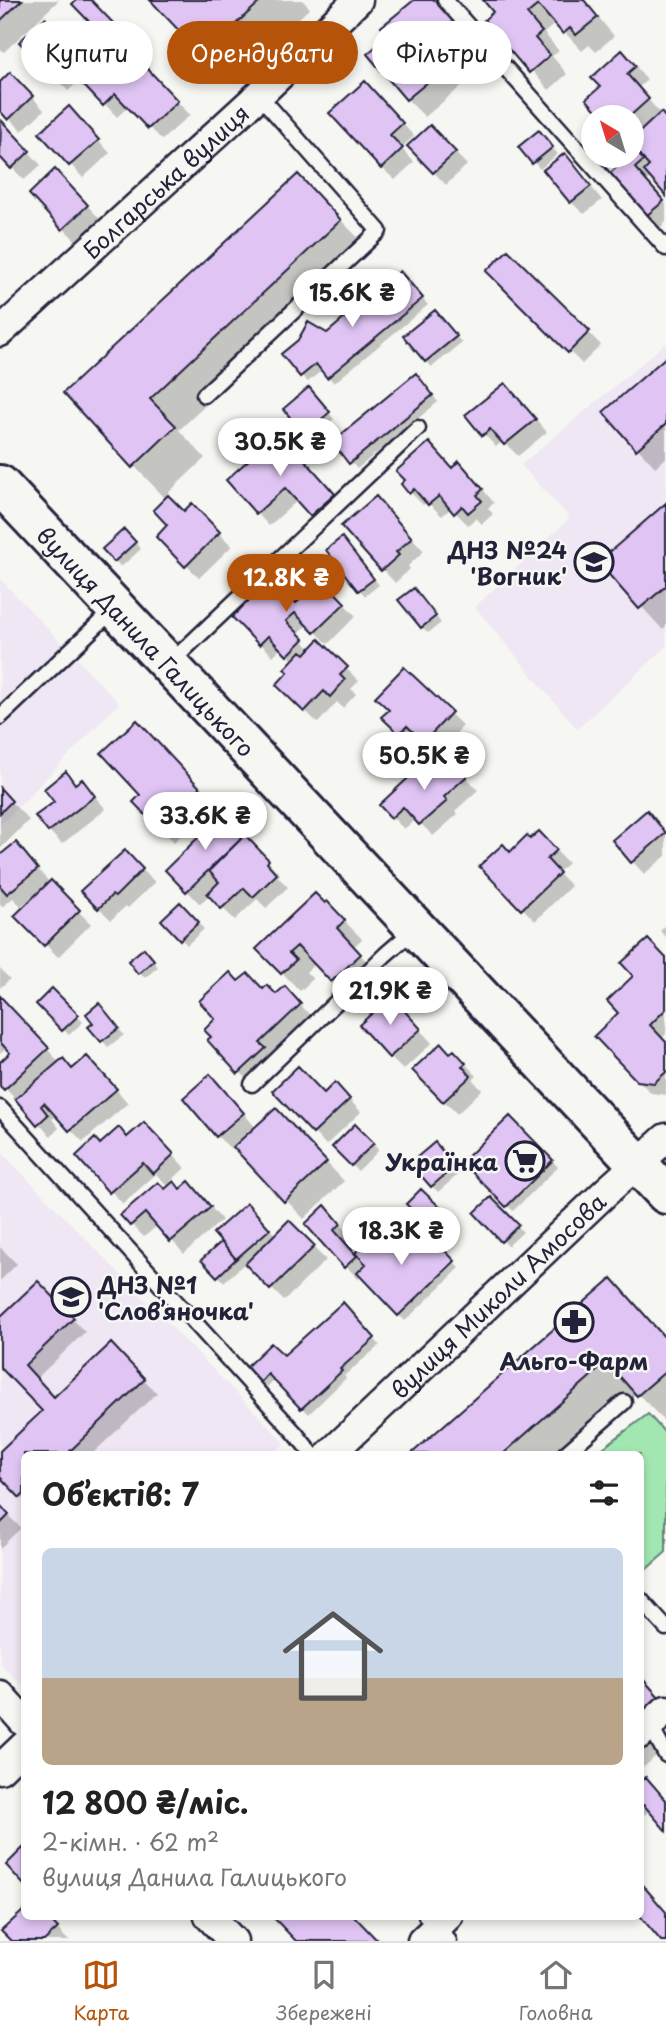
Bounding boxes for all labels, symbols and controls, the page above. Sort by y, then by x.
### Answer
chip: Купити [21,21,153,84]
chip: Орендувати [167,21,358,84]
chip: Фільтри [372,21,512,84]
street label: Болгарська вулиця [74,95,256,266]
north arrow [581,105,644,168]
map controls [581,105,644,168]
pin: 15.6K ₴ [287,270,417,329]
text: 15.6K ₴ [309,274,395,309]
pin: 30.5K ₴ [215,419,345,478]
text: 30.5K ₴ [234,423,326,458]
street label: вулиця Данила Галицького [29,518,264,764]
place label: ДНЗ №24 'Вогник' [447,532,567,593]
school or university icon: ДНЗ №24 'Вогник' [573,541,615,583]
pin: 12.8K ₴ [221,554,351,614]
text: 12.8K ₴ [243,559,329,594]
pin: 50.5K ₴ [359,732,489,792]
text: 50.5K ₴ [378,737,470,772]
pin: 33.6K ₴ [140,792,270,852]
text: 33.6K ₴ [159,797,251,832]
pin: 21.9K ₴ [325,968,455,1027]
text: 21.9K ₴ [348,972,432,1007]
supermarket icon: Українка [504,1140,546,1182]
place label: Українка [385,1144,498,1179]
street label: вулиця Миколи Амосова [382,1184,614,1406]
pin: 18.3K ₴ [336,1208,466,1267]
text: 18.3K ₴ [358,1212,444,1247]
place label: ДНЗ №1 'Слов’яночка' [97,1267,254,1328]
school or university icon: ДНЗ №1 'Слов’яночка' [50,1276,92,1318]
pharmacy icon: Альго-Фарм [553,1301,595,1343]
place label: Альго-Фарм [500,1343,648,1378]
text: Об’єктів: 7 [42,1471,199,1516]
icon: filters [585,1474,623,1512]
icon: home [270,1593,396,1719]
text: 12 800 ₴/міс. [42,1779,249,1824]
text: 2-кімн. · 62 m² [42,1824,219,1859]
text: вулиця Данила Галицького [42,1859,347,1894]
tab: Карта [73,1956,129,2026]
tab: Збережені [276,1956,372,2026]
tab: Головна [519,1956,593,2026]

